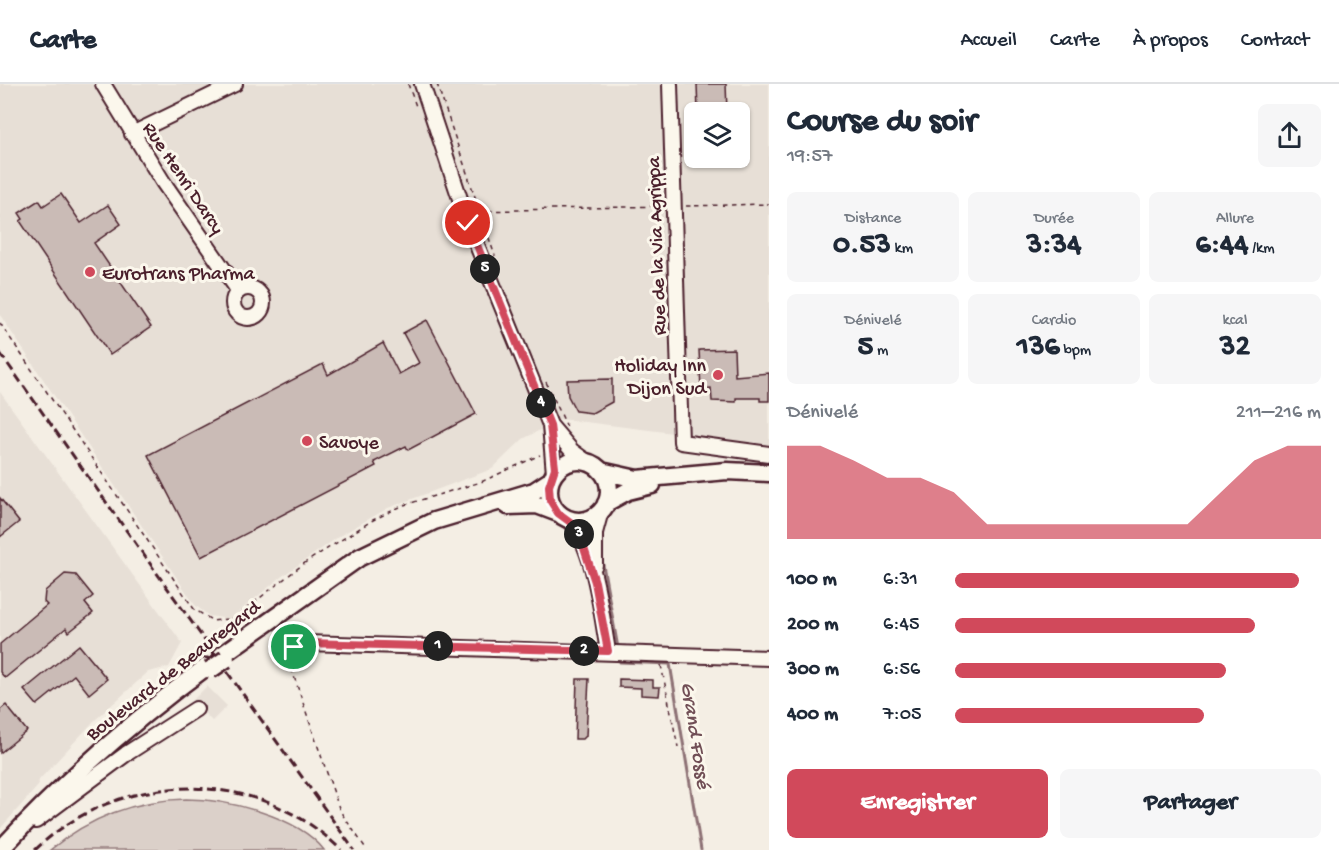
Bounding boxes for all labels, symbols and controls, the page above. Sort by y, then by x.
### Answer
text: Carte [30,25,97,58]
text: Accueil [960,29,1017,54]
text: Carte [1050,29,1100,54]
text: À propos [1133,29,1208,54]
text: Contact [1241,29,1309,54]
map controls [684,102,750,168]
button: layers [684,102,750,168]
text: Course du soir [787,104,977,142]
button: share [1258,104,1321,167]
street label: Rue Henri Darcy [136,119,228,239]
text: 19:57 [787,146,832,169]
street label: Rue de la Via Agrippa [644,155,673,336]
pin [442,197,493,248]
icon: check [451,206,484,239]
text: Distance [845,210,901,229]
text: Durée [1034,210,1074,229]
text: Allure [1216,210,1254,229]
text: 0.53 [833,229,891,264]
text: 3:34 [1027,229,1081,264]
text: 6:44 [1195,229,1248,264]
text: km [891,240,913,259]
text: /km [1248,240,1275,259]
pin: 5 [470,254,500,284]
text: 5 [481,259,489,278]
place label: Eurotrans Pharma [102,264,255,287]
marker: Eurotrans Pharma [83,265,97,279]
text: Dénivelé [845,312,901,331]
text: Cardio [1032,312,1076,331]
text: kcal [1223,312,1247,331]
text: 5 [858,331,873,366]
text: 136 [1017,331,1060,366]
text: 32 [1220,331,1250,366]
text: m [873,342,888,361]
text: bpm [1060,342,1091,361]
place label: Holiday Inn Dijon Sud [614,356,708,402]
marker: Holiday Inn Dijon Sud [711,368,725,382]
pin: 4 [526,388,556,418]
text: 4 [537,393,545,412]
text: Dénivelé [787,402,858,425]
text: 211–216 m [1236,402,1321,425]
place label: Savoye [319,433,379,456]
marker: Savoye [300,434,314,448]
pin: 3 [564,519,594,549]
text: 3 [575,524,583,543]
text: 100 m [787,569,837,592]
text: 6:31 [883,569,918,592]
street label: Boulevard de Beauregard [82,595,268,748]
text: 200 m [787,614,838,637]
text: 6:45 [883,614,919,637]
pin [268,621,319,672]
icon: arrive [277,630,310,663]
pin: 1 [423,631,453,661]
text: 1 [435,636,441,655]
pin: 2 [569,636,599,666]
text: 2 [580,641,588,660]
text: 300 m [787,659,839,682]
text: 6:56 [883,659,920,682]
water label: Grand Fossé [673,680,714,792]
text: 400 m [787,704,838,727]
text: 7:05 [883,704,922,727]
button: Enregistrer [787,769,1048,838]
button: Partager [1060,769,1321,838]

